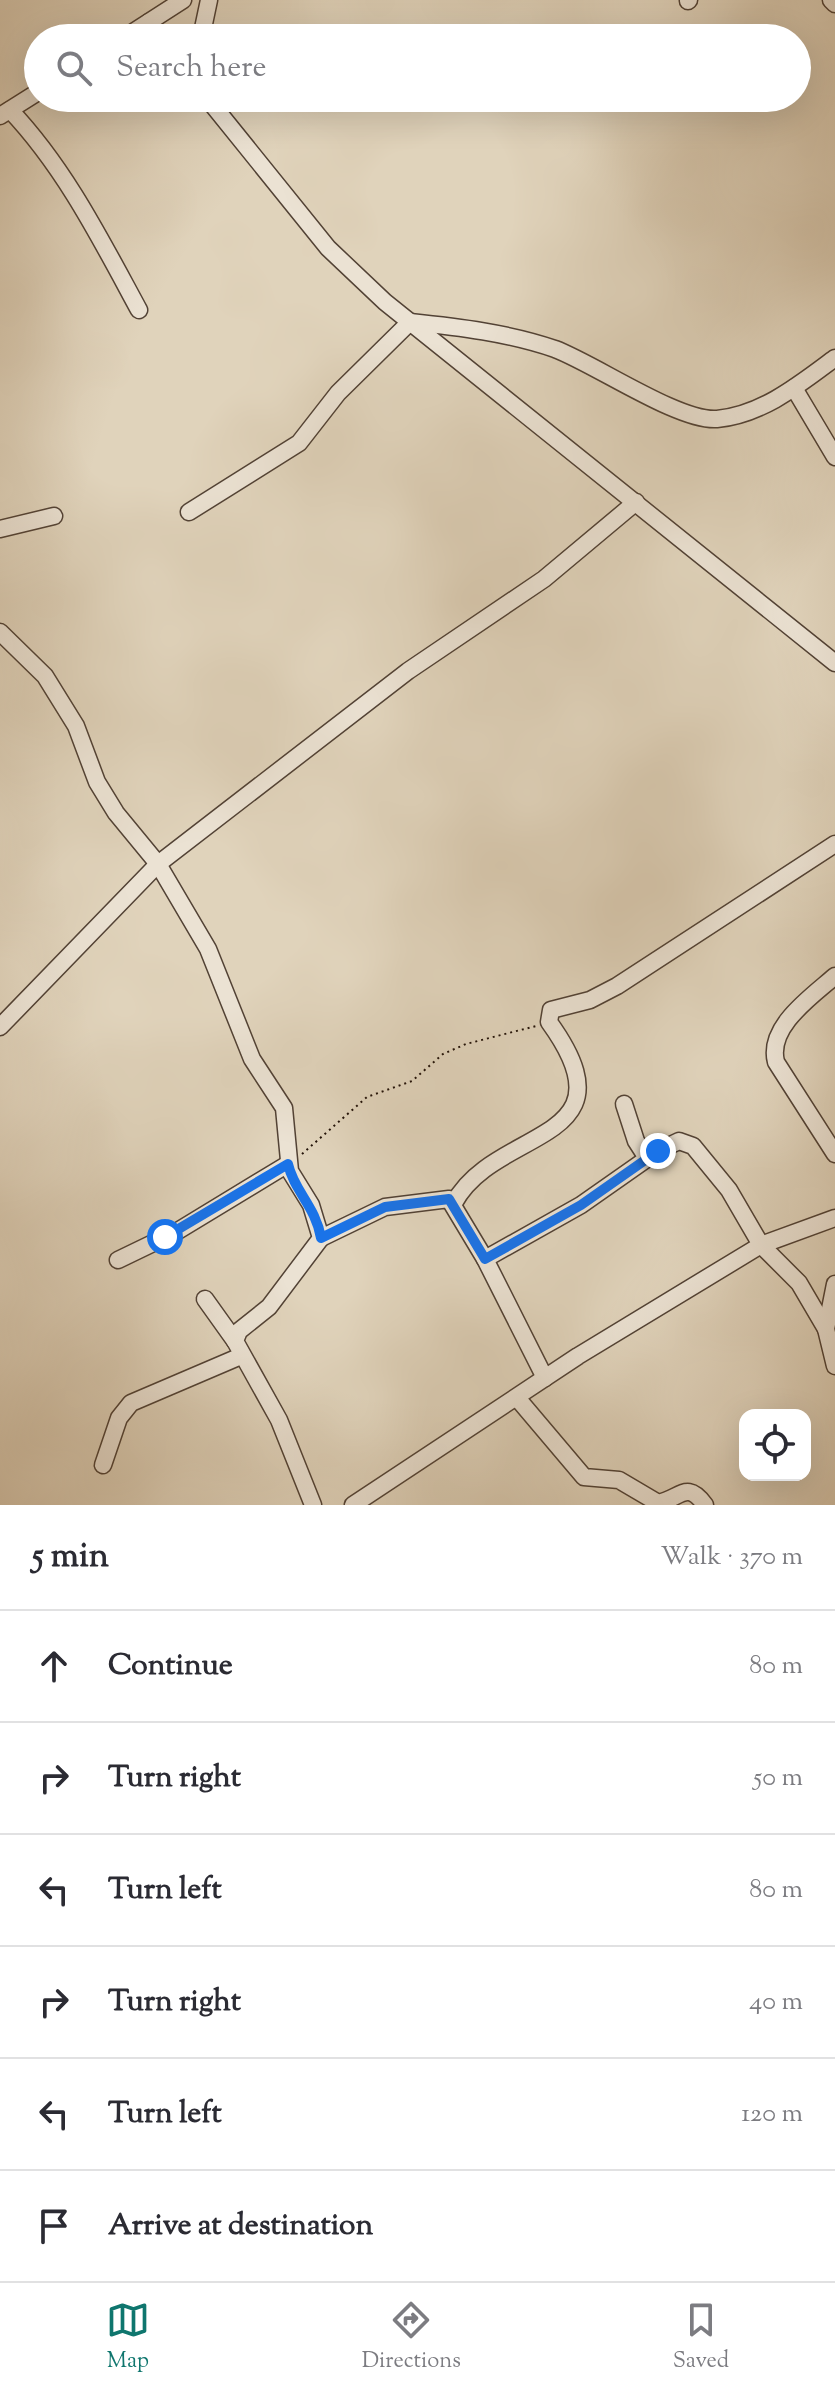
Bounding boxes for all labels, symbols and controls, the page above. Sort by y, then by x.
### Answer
search box [24,24,811,112]
icon: search [52,46,96,90]
text: Search here [116,47,266,90]
route end [640,1133,676,1169]
route start [147,1219,183,1255]
map controls [739,1409,811,1481]
button: locate [739,1409,811,1481]
text: 5 min [32,1533,109,1582]
text: Walk · 370 m [661,1539,803,1576]
icon: ahead [32,1644,76,1688]
text: Continue [108,1645,233,1688]
text: 80 m [749,1648,803,1685]
icon: right [32,1756,76,1800]
text: Turn right [108,1757,241,1800]
text: 50 m [753,1760,803,1797]
icon: left [32,1868,76,1912]
text: Turn left [108,1869,222,1912]
text: 80 m [749,1872,803,1909]
icon: right [32,1980,76,2024]
text: Turn right [108,1981,241,2024]
text: 40 m [749,1984,803,2021]
icon: left [32,2092,76,2136]
text: Turn left [108,2093,222,2136]
text: 120 m [741,2096,803,2133]
icon: arrive [32,2204,76,2248]
text: Arrive at destination [108,2205,373,2248]
tab: Map [106,2298,150,2378]
tab: Directions [362,2298,461,2378]
tab: Saved [673,2298,729,2378]

